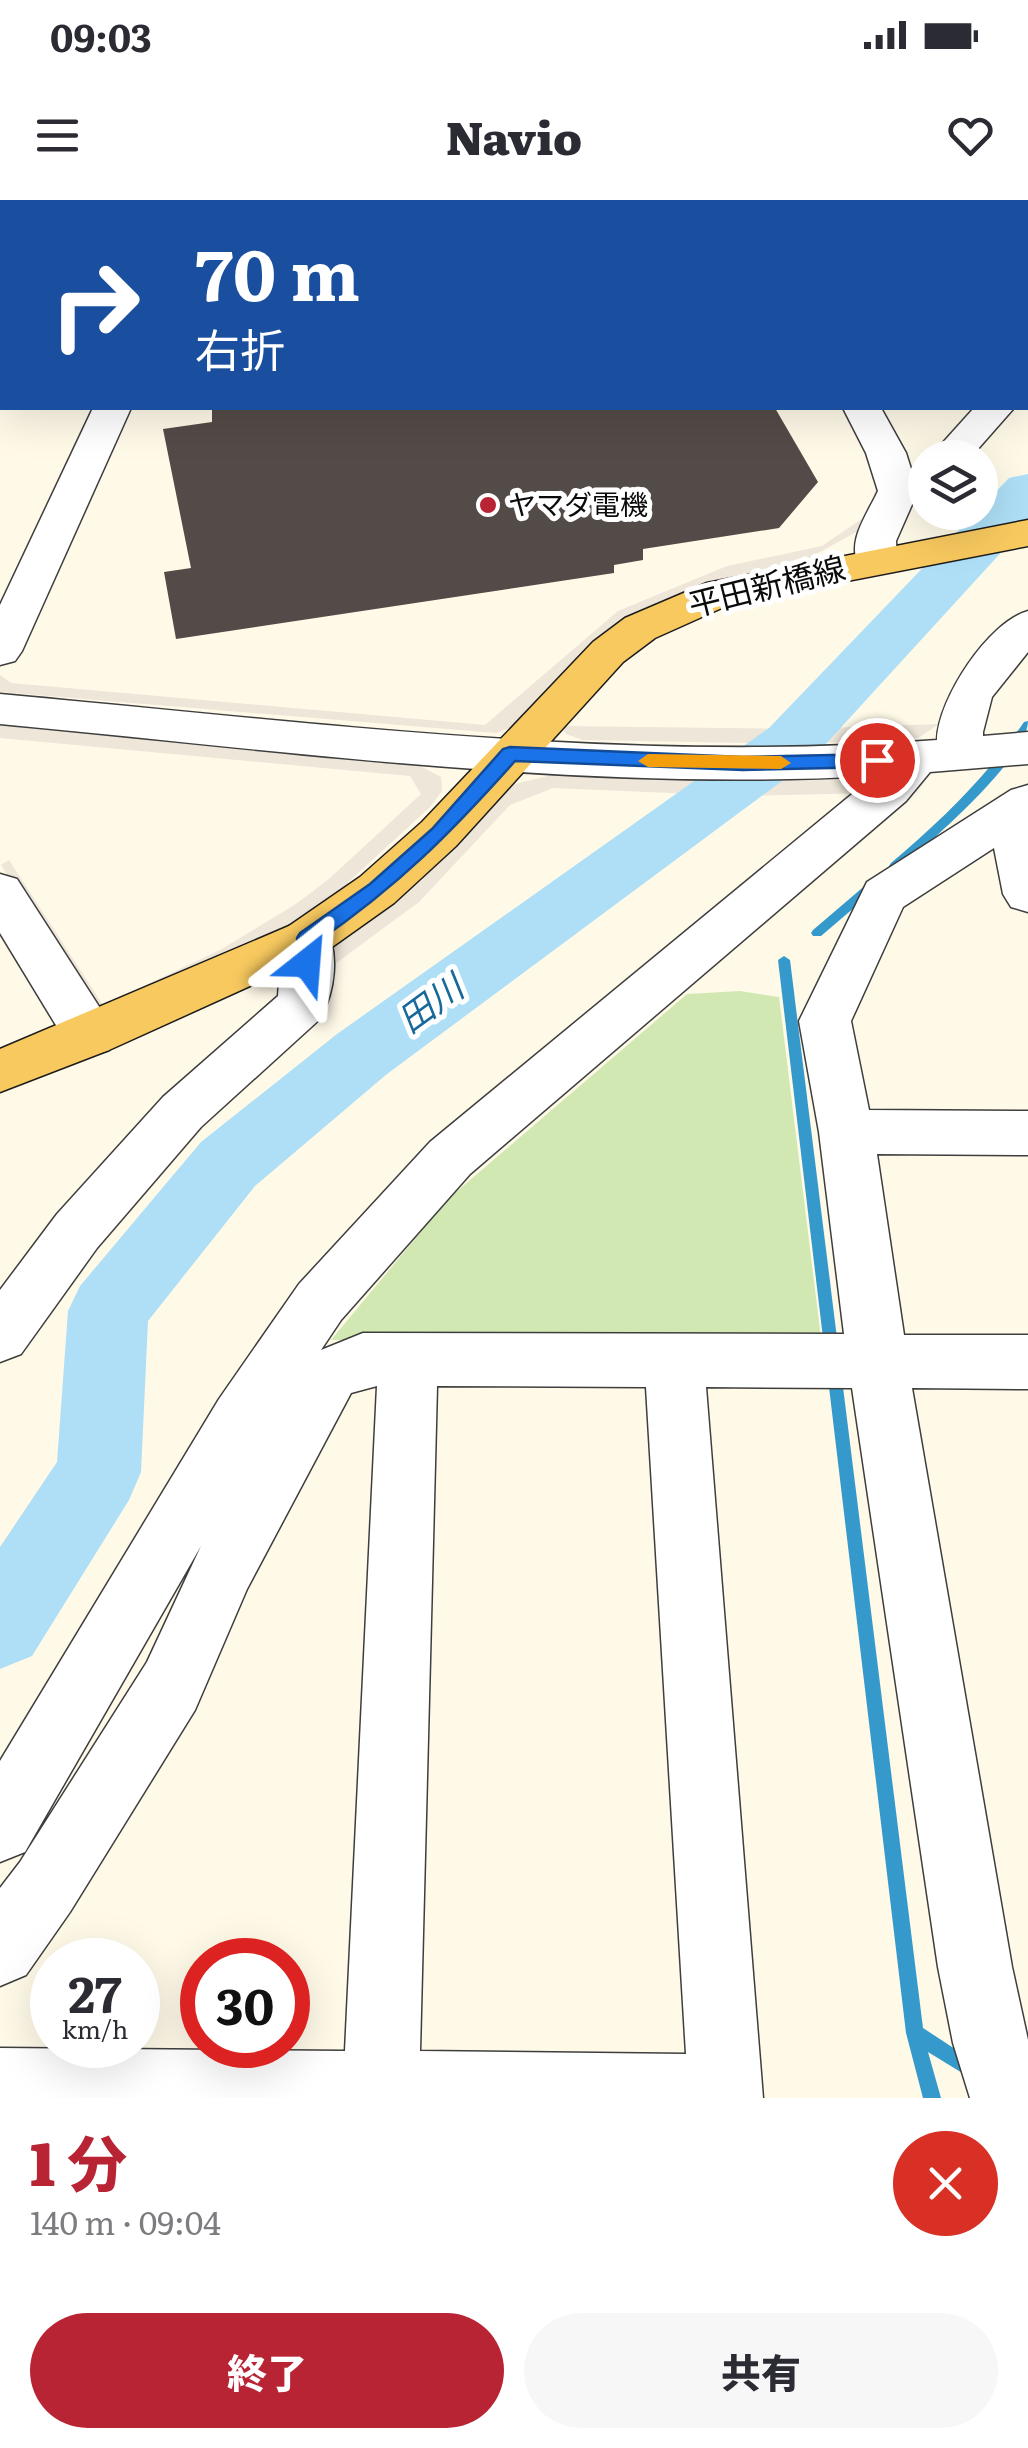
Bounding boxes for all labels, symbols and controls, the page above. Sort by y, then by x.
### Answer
text: 09:03 [50,7,152,64]
text: Navio [446,102,582,169]
icon: menu [30,108,85,163]
icon: heart [943,108,998,163]
text: 70 m [195,219,360,323]
icon: right [30,240,160,370]
text: 右折 [195,314,285,381]
map controls [908,440,998,530]
button: layers [908,440,998,530]
place label: ヤマダ電機 [508,482,648,524]
marker: ヤマダ電機 [477,494,499,516]
street label: 平田新橋線 [683,541,850,627]
pin [835,718,920,803]
icon: arrive [850,733,905,788]
position arrow [255,911,359,1015]
water label: 田川 [386,958,476,1043]
speed limit sign: 30 [180,1938,310,2068]
text: 27 [68,1954,122,2028]
text: km/h [62,2010,128,2047]
text: 1 分 [30,2115,127,2204]
button: close [893,2131,998,2236]
text: 140 m · 09:04 [30,2197,221,2245]
button: 終了 [30,2313,504,2428]
button: 共有 [524,2313,998,2428]

